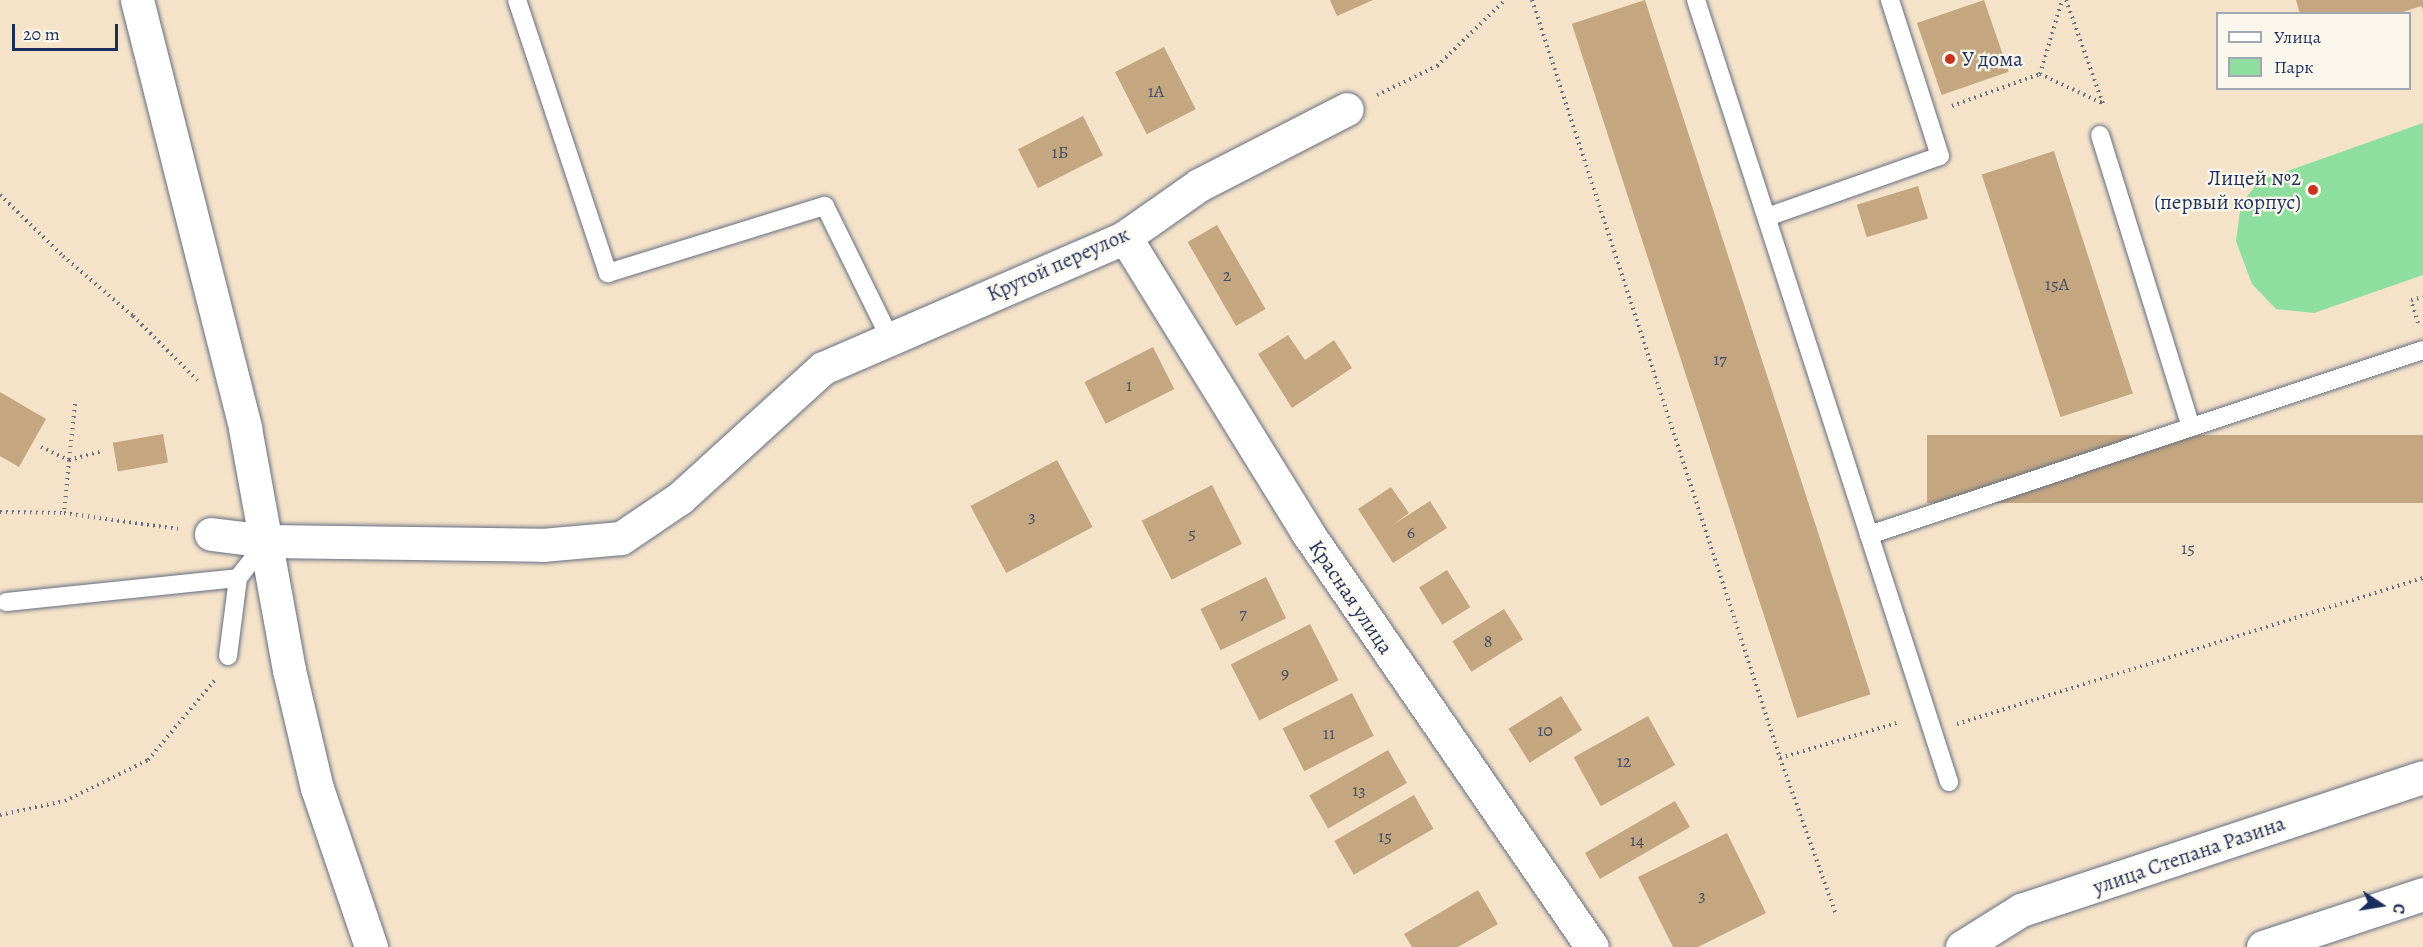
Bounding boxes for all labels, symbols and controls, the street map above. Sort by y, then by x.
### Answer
scale bar [15,12,122,50]
legend [2216,12,2411,90]
text: 20 m [23,22,60,46]
text: Улица [2274,25,2321,49]
place label: У дома [1962,46,2023,72]
marker: У дома [1943,52,1957,66]
text: Парк [2274,55,2314,79]
house number: 1А [1148,80,1164,102]
house number: 1Б [1052,141,1068,163]
place label: Лицей №2 (первый корпус) [2154,165,2301,215]
marker: Лицей №2 (первый корпус) [2306,183,2320,197]
street label: Крутой переулок [983,221,1133,307]
house number: 2 [1223,264,1231,286]
house number: 15А [2045,273,2069,295]
house number: 17 [1713,348,1727,370]
house number: 1 [1126,374,1132,396]
house number: 3 [1028,505,1036,527]
house number: 6 [1407,521,1415,543]
house number: 5 [1188,522,1196,544]
street label: Красная улица [1303,535,1399,659]
house number: 15 [2181,537,2195,559]
house number: 7 [1239,602,1247,624]
house number: 8 [1484,630,1492,652]
house number: 9 [1281,662,1289,684]
house number: 10 [1537,719,1553,741]
house number: 11 [1323,722,1335,744]
house number: 12 [1617,750,1631,772]
house number: 13 [1352,779,1366,801]
street label: улица Степана Разина [2090,810,2288,900]
house number: 15 [1378,825,1392,847]
house number: 14 [1630,829,1644,851]
north arrow [2351,875,2411,935]
house number: 3 [1698,884,1706,906]
text: С [2387,902,2410,916]

